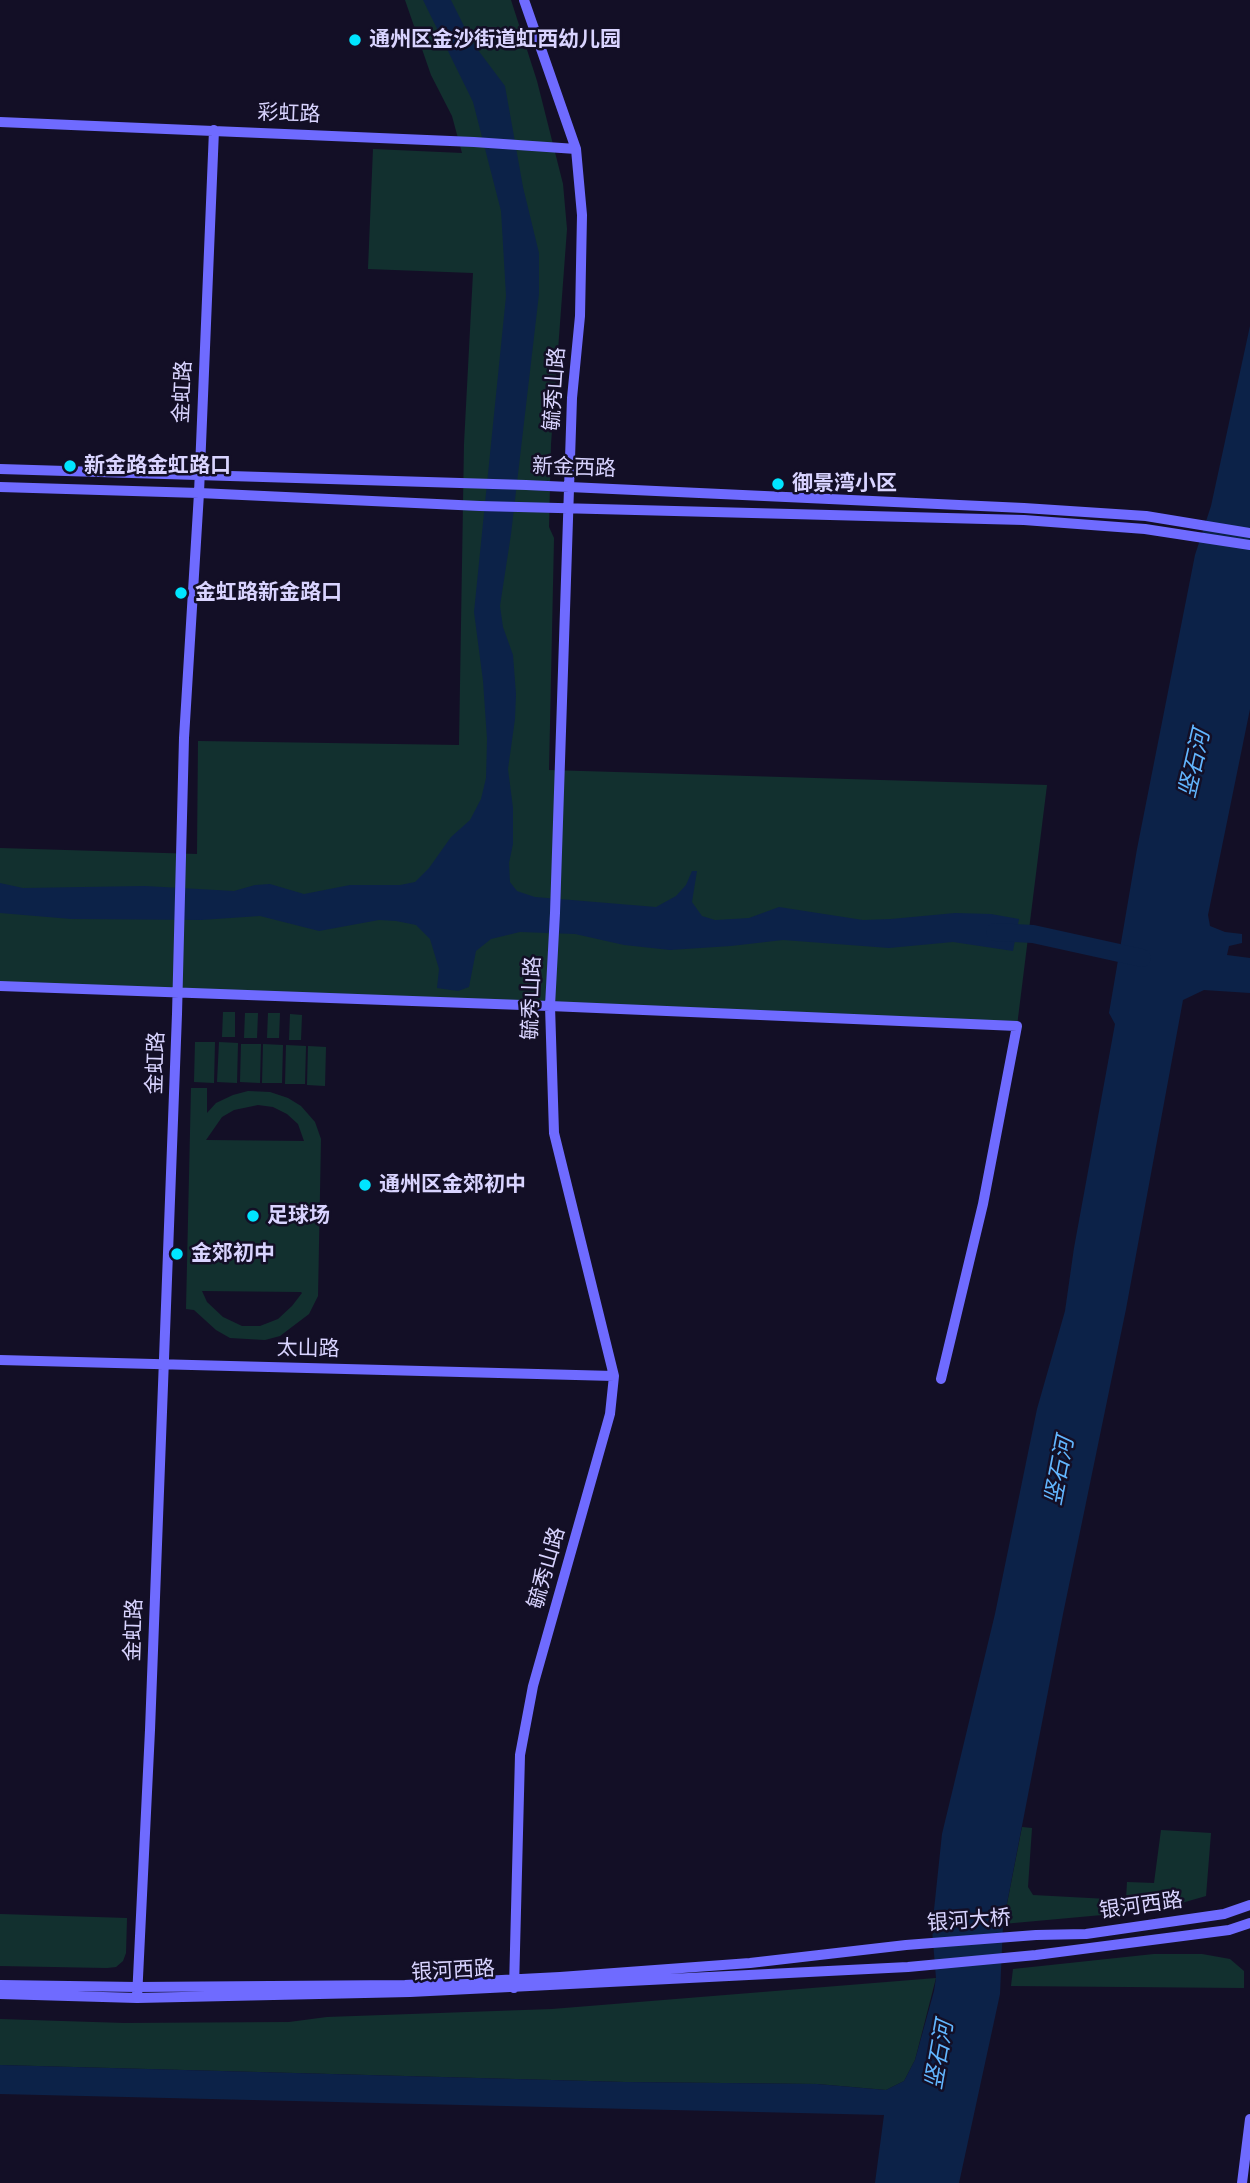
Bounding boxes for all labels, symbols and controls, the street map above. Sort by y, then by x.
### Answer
place label: 通州区金沙街道虹西幼儿园 [369,27,621,53]
marker: 通州区金沙街道虹西幼儿园 [347,32,363,48]
street label: 彩虹路 [257,100,321,128]
street label: 毓秀山路 [540,346,570,432]
street label: 金虹路 [169,360,197,424]
place label: 新金路金虹路口 [84,453,231,479]
street label: 新金西路 [532,454,616,482]
marker: 新金路金虹路口 [62,458,78,474]
place label: 御景湾小区 [792,471,897,497]
marker: 御景湾小区 [770,476,786,492]
place label: 金虹路新金路口 [195,580,342,606]
marker: 金虹路新金路口 [173,585,189,601]
water label: 竖石河 [1174,727,1216,801]
street label: 毓秀山路 [518,956,546,1040]
street label: 金虹路 [142,1031,170,1095]
place label: 通州区金郊初中 [379,1172,526,1198]
marker: 通州区金郊初中 [357,1177,373,1193]
place label: 足球场 [267,1203,330,1229]
marker: 足球场 [245,1208,261,1224]
place label: 金郊初中 [191,1241,275,1267]
marker: 金郊初中 [169,1246,185,1262]
street label: 太山路 [276,1336,340,1362]
water label: 竖石河 [1040,1435,1080,1507]
street label: 毓秀山路 [523,1524,571,1612]
street label: 金虹路 [120,1598,148,1662]
street label: 银河西路 [1098,1888,1184,1924]
street label: 银河大桥 [926,1906,1012,1936]
street label: 银河西路 [410,1956,496,1986]
water label: 竖石河 [920,2019,960,2091]

